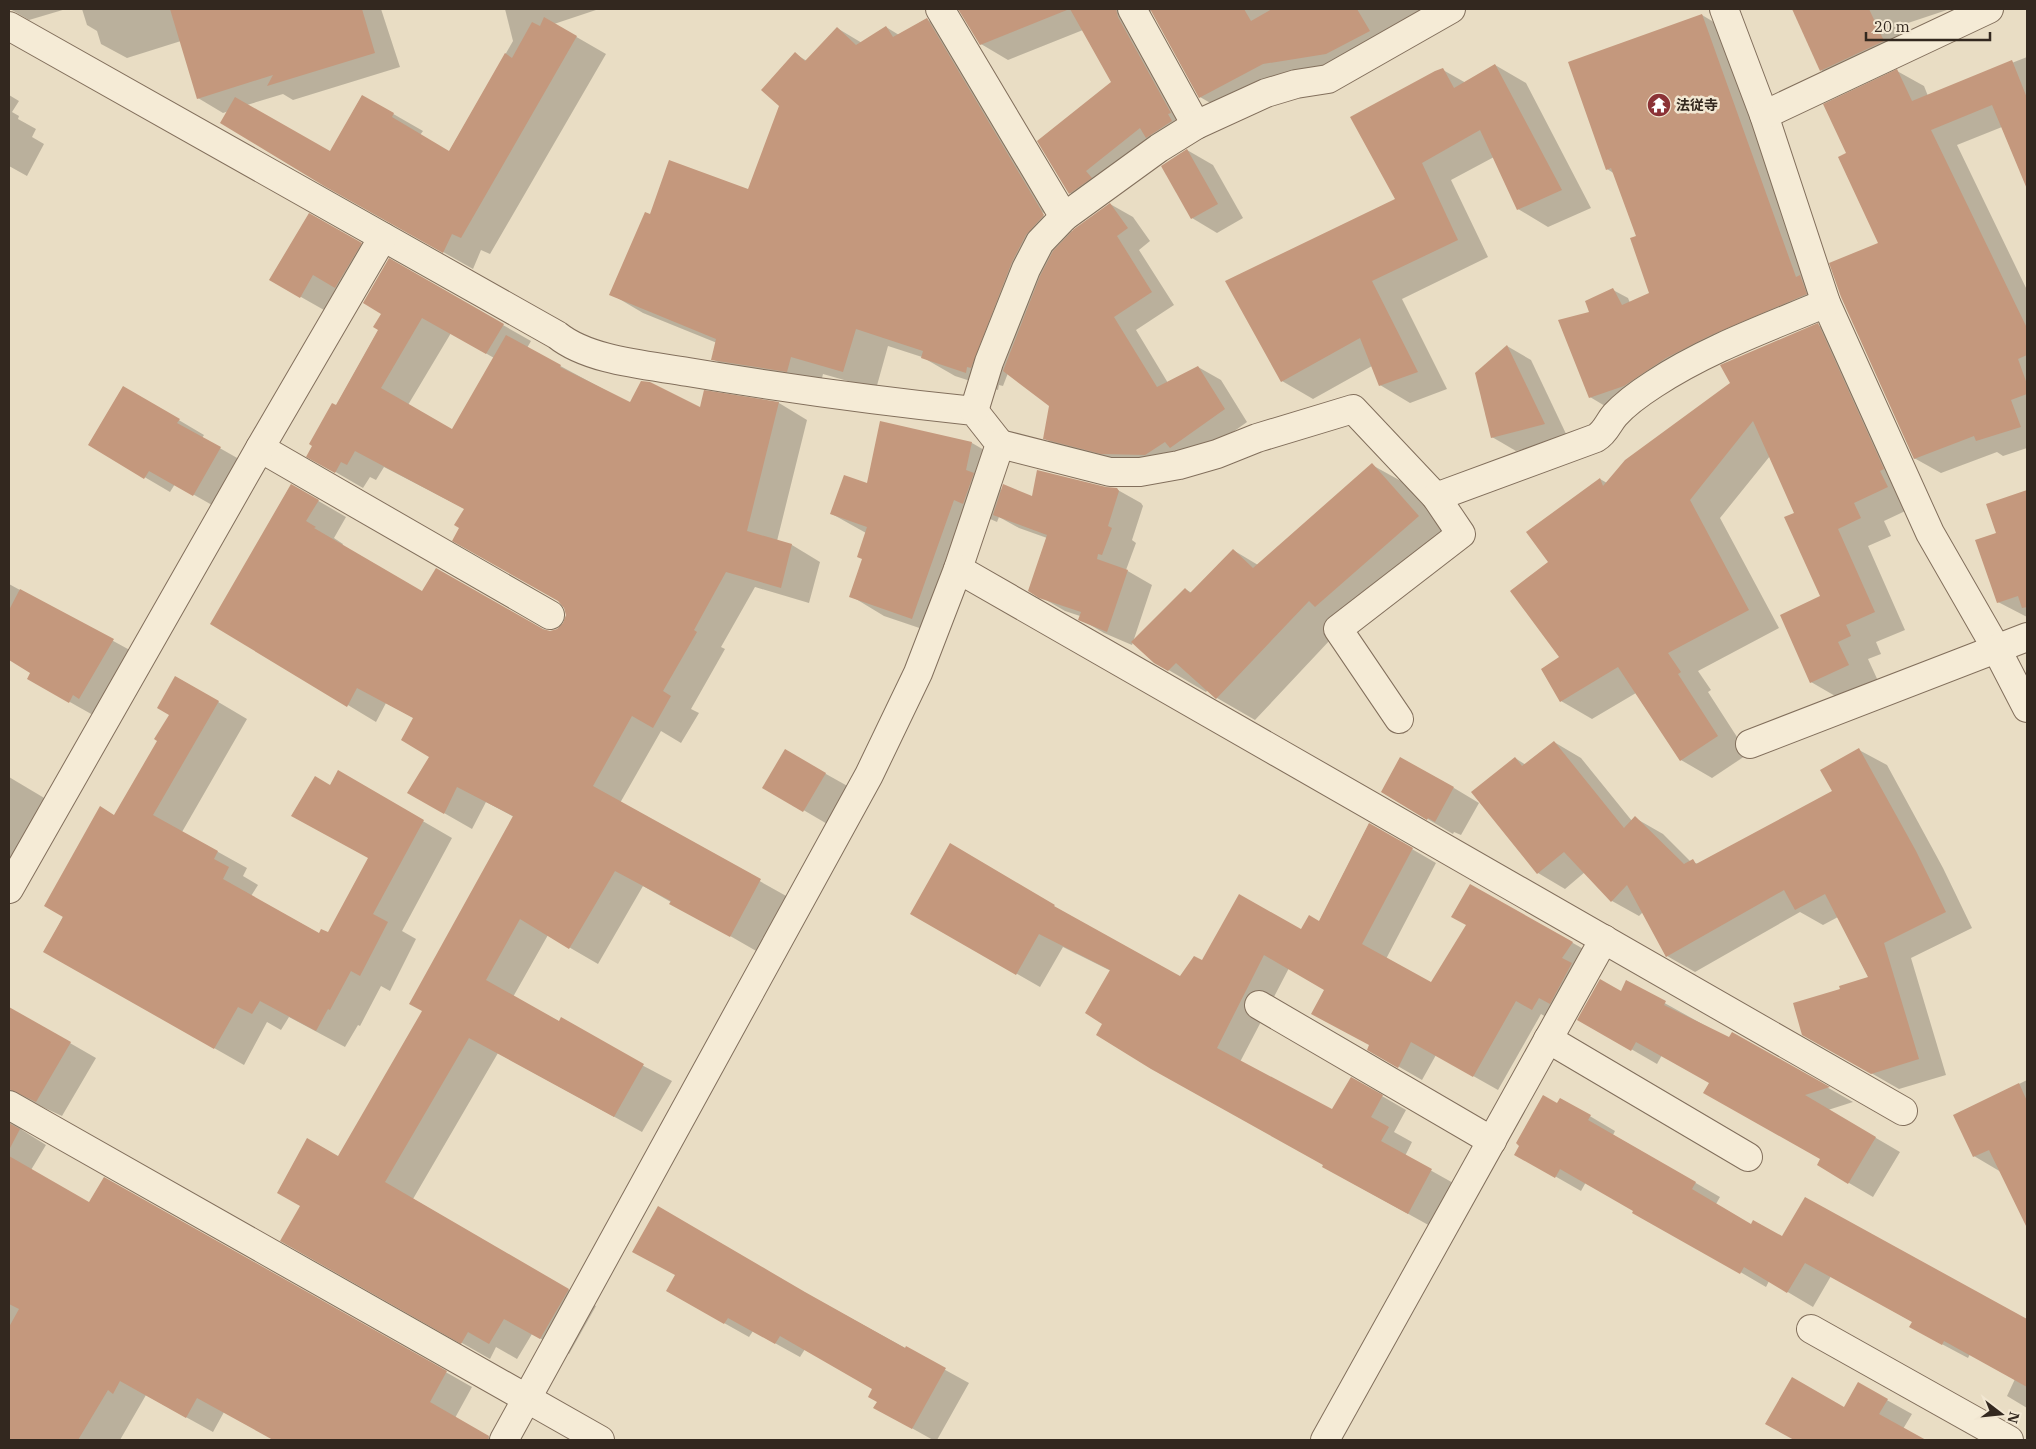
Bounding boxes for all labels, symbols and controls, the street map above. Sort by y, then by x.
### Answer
scale bar [1866,10,1990,42]
text: 20 m [1874,17,1910,36]
temple icon: 法従寺 [1646,92,1672,118]
place label: 法従寺 [1676,96,1718,114]
north arrow [1976,1389,2026,1439]
text: N [2003,1410,2024,1425]

